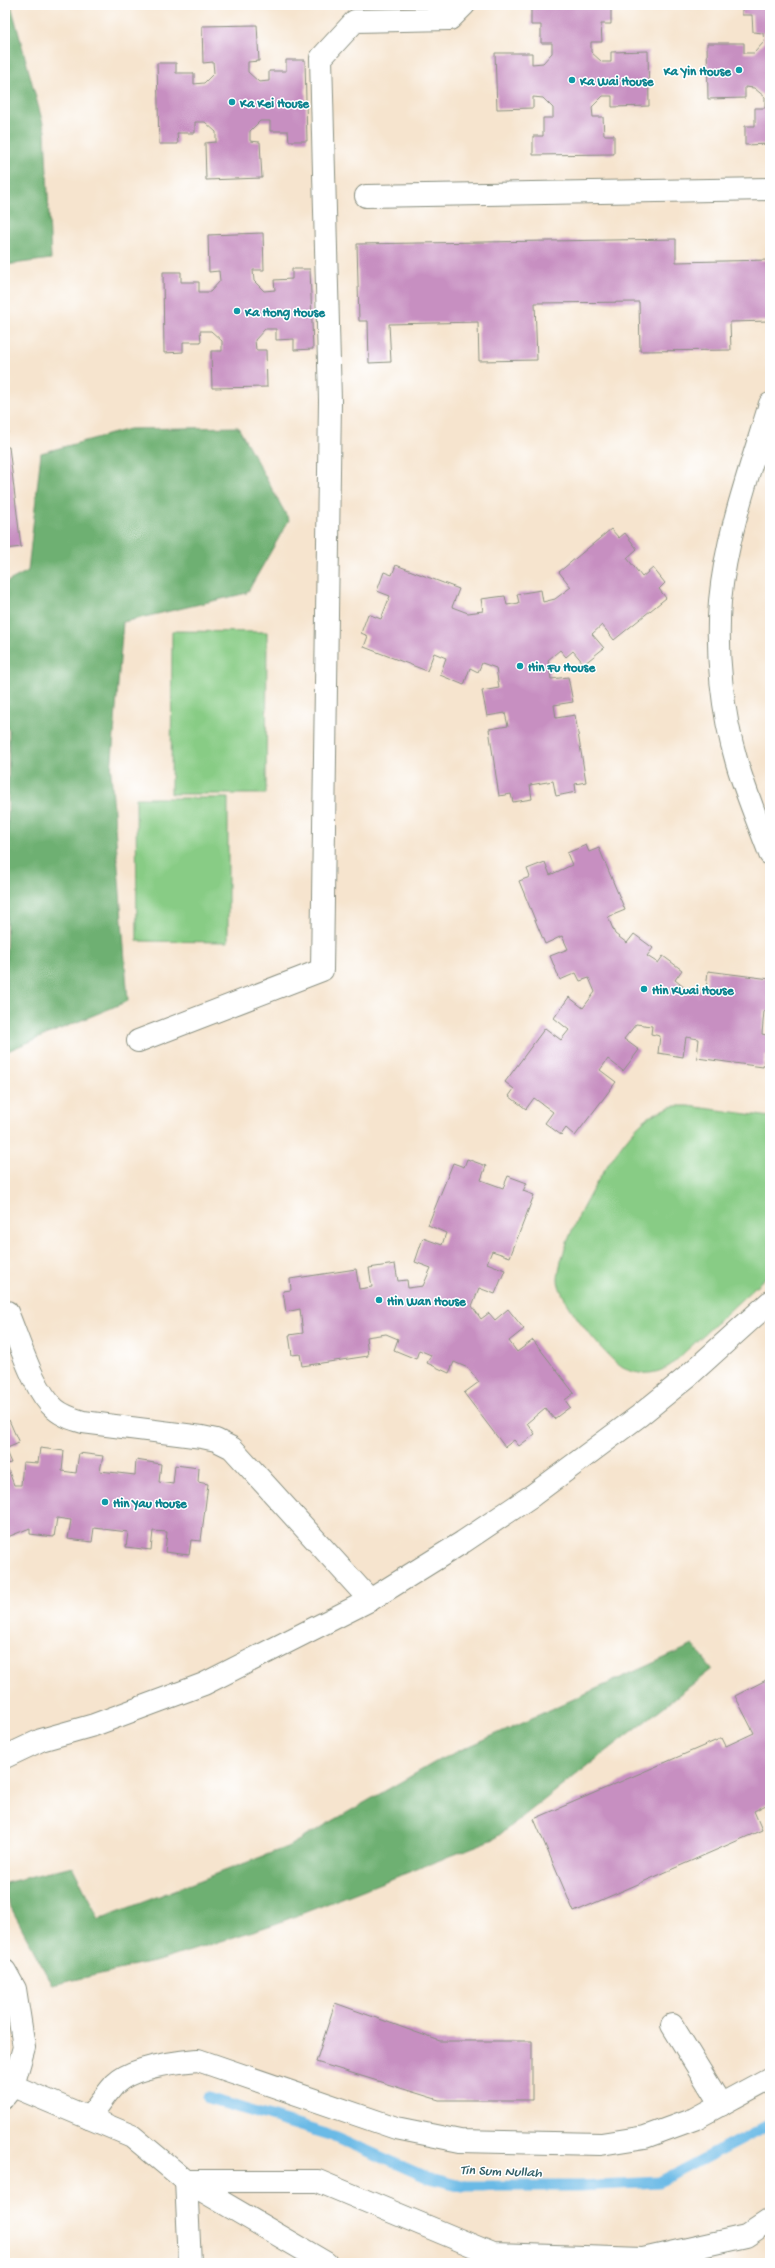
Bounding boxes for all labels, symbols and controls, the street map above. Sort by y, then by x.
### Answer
place label: Ka Yin House [663,65,732,80]
marker: Ka Yin House [734,65,744,75]
marker: Ka Wai House [567,75,577,85]
place label: Ka Wai House [579,75,655,90]
marker: Ka Kei House [227,97,237,107]
place label: Ka Kei House [239,97,310,112]
marker: Ka Hong House [232,306,242,316]
place label: Ka Hong House [244,306,326,321]
marker: Hin Fu House [515,661,525,671]
place label: Hin Fu House [528,661,596,676]
marker: Hin Kwai House [639,984,649,994]
place label: Hin Kwai House [652,984,735,999]
marker: Hin Wan House [374,1295,384,1305]
place label: Hin Wan House [387,1295,467,1310]
marker: Hin Yau House [100,1497,110,1507]
place label: Hin Yau House [113,1497,188,1512]
water label: Tin Sum Nullah [460,2163,543,2182]

